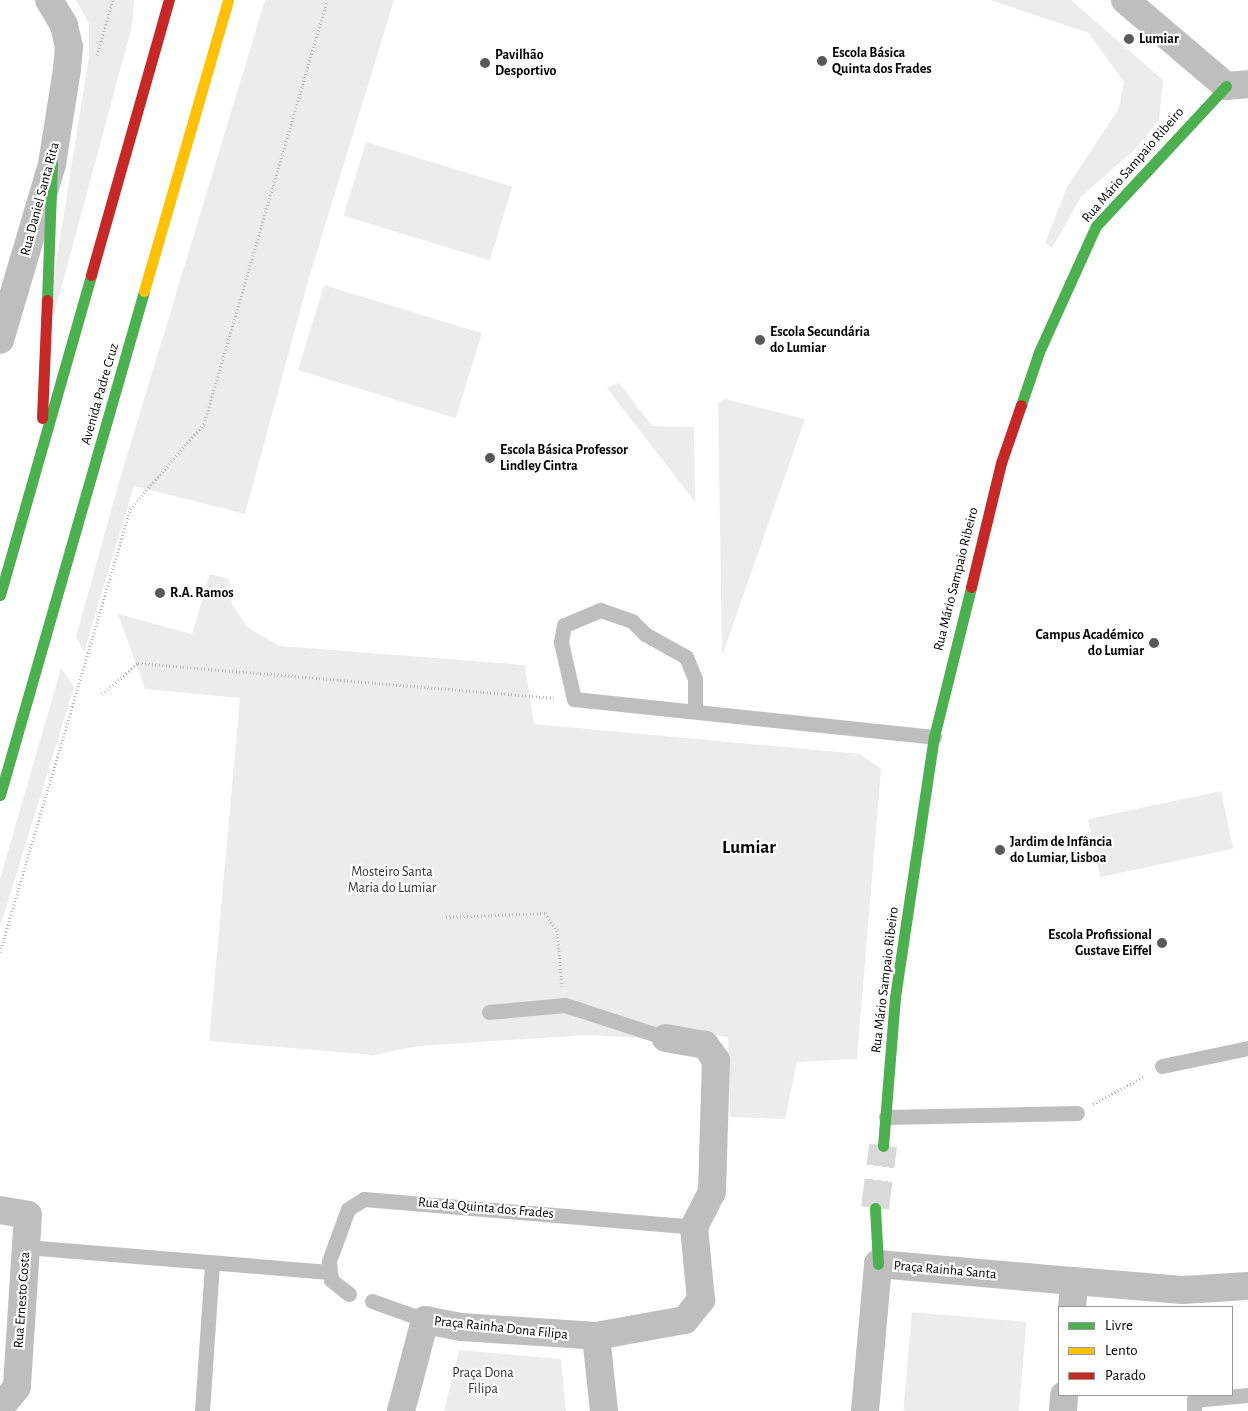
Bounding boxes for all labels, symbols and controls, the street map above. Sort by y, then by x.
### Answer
place label: Lumiar [1139,31,1179,47]
marker: Lumiar [1123,33,1135,45]
place label: Escola Básica Quinta dos Frades [832,45,932,78]
place label: Pavilhão Desportivo [495,47,556,80]
marker: Escola Básica Quinta dos Frades [816,55,828,67]
marker: Pavilhão Desportivo [479,57,491,69]
street label: Rua Mário Sampaio Ribeiro [1078,104,1188,226]
street label: Rua Daniel Santa Rita [17,140,63,258]
place label: Escola Secundária do Lumiar [770,324,870,357]
marker: Escola Secundária do Lumiar [754,334,766,346]
street label: Avenida Padre Cruz [77,341,123,447]
place label: Escola Básica Professor Lindley Cintra [500,442,628,474]
marker: Escola Básica Professor Lindley Cintra [484,452,496,464]
street label: Rua Mário Sampaio Ribeiro [930,505,982,653]
place label: R.A. Ramos [170,585,234,601]
marker: R.A. Ramos [154,587,166,599]
place label: Campus Académico do Lumiar [1035,627,1144,660]
marker: Campus Académico do Lumiar [1148,637,1160,649]
place label: Jardim de Infância do Lumiar, Lisboa [1010,834,1112,866]
district label: Lumiar [722,837,776,859]
marker: Jardim de Infância do Lumiar, Lisboa [994,844,1006,856]
park label: Mosteiro Santa Maria do Lumiar [348,864,436,896]
street label: Rua Mário Sampaio Ribeiro [868,906,902,1054]
place label: Escola Profissional Gustave Eiffel [1048,927,1152,960]
marker: Escola Profissional Gustave Eiffel [1156,937,1168,949]
street label: Rua da Quinta dos Frades [417,1194,555,1222]
street label: Rua Ernesto Costa [10,1251,34,1349]
street label: Praça Rainha Santa [893,1257,997,1283]
legend [1058,1306,1233,1396]
street label: Praça Rainha Dona Filipa [433,1313,569,1343]
text: Livre [1105,1318,1133,1333]
text: Lento [1105,1343,1138,1358]
park label: Praça Dona Filipa [452,1365,514,1398]
text: Parado [1105,1368,1146,1383]

